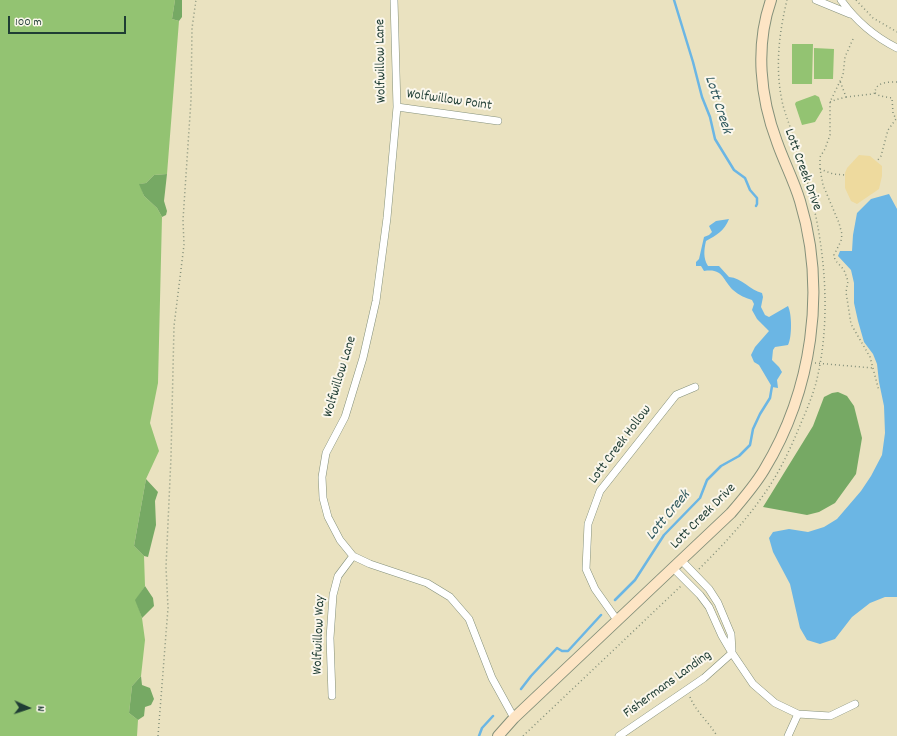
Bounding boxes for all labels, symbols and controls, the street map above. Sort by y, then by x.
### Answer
scale bar [10,8,128,34]
text: 100 m [15,14,42,31]
street label: Wolfwillow Lane [373,19,391,103]
water label: Lott Creek [699,74,735,136]
street label: Wolfwillow Point [405,87,493,115]
street label: Lott Creek Drive [779,127,825,213]
street label: Wolfwillow Lane [321,334,361,420]
street label: Lott Creek Hollow [586,402,656,488]
street label: Lott Creek Drive [668,481,740,553]
water label: Lott Creek [643,487,695,545]
street label: Wolfwillow Way [310,595,330,675]
street label: Fishermans Landing [621,647,715,723]
north arrow [8,688,48,728]
text: N [32,705,48,712]

